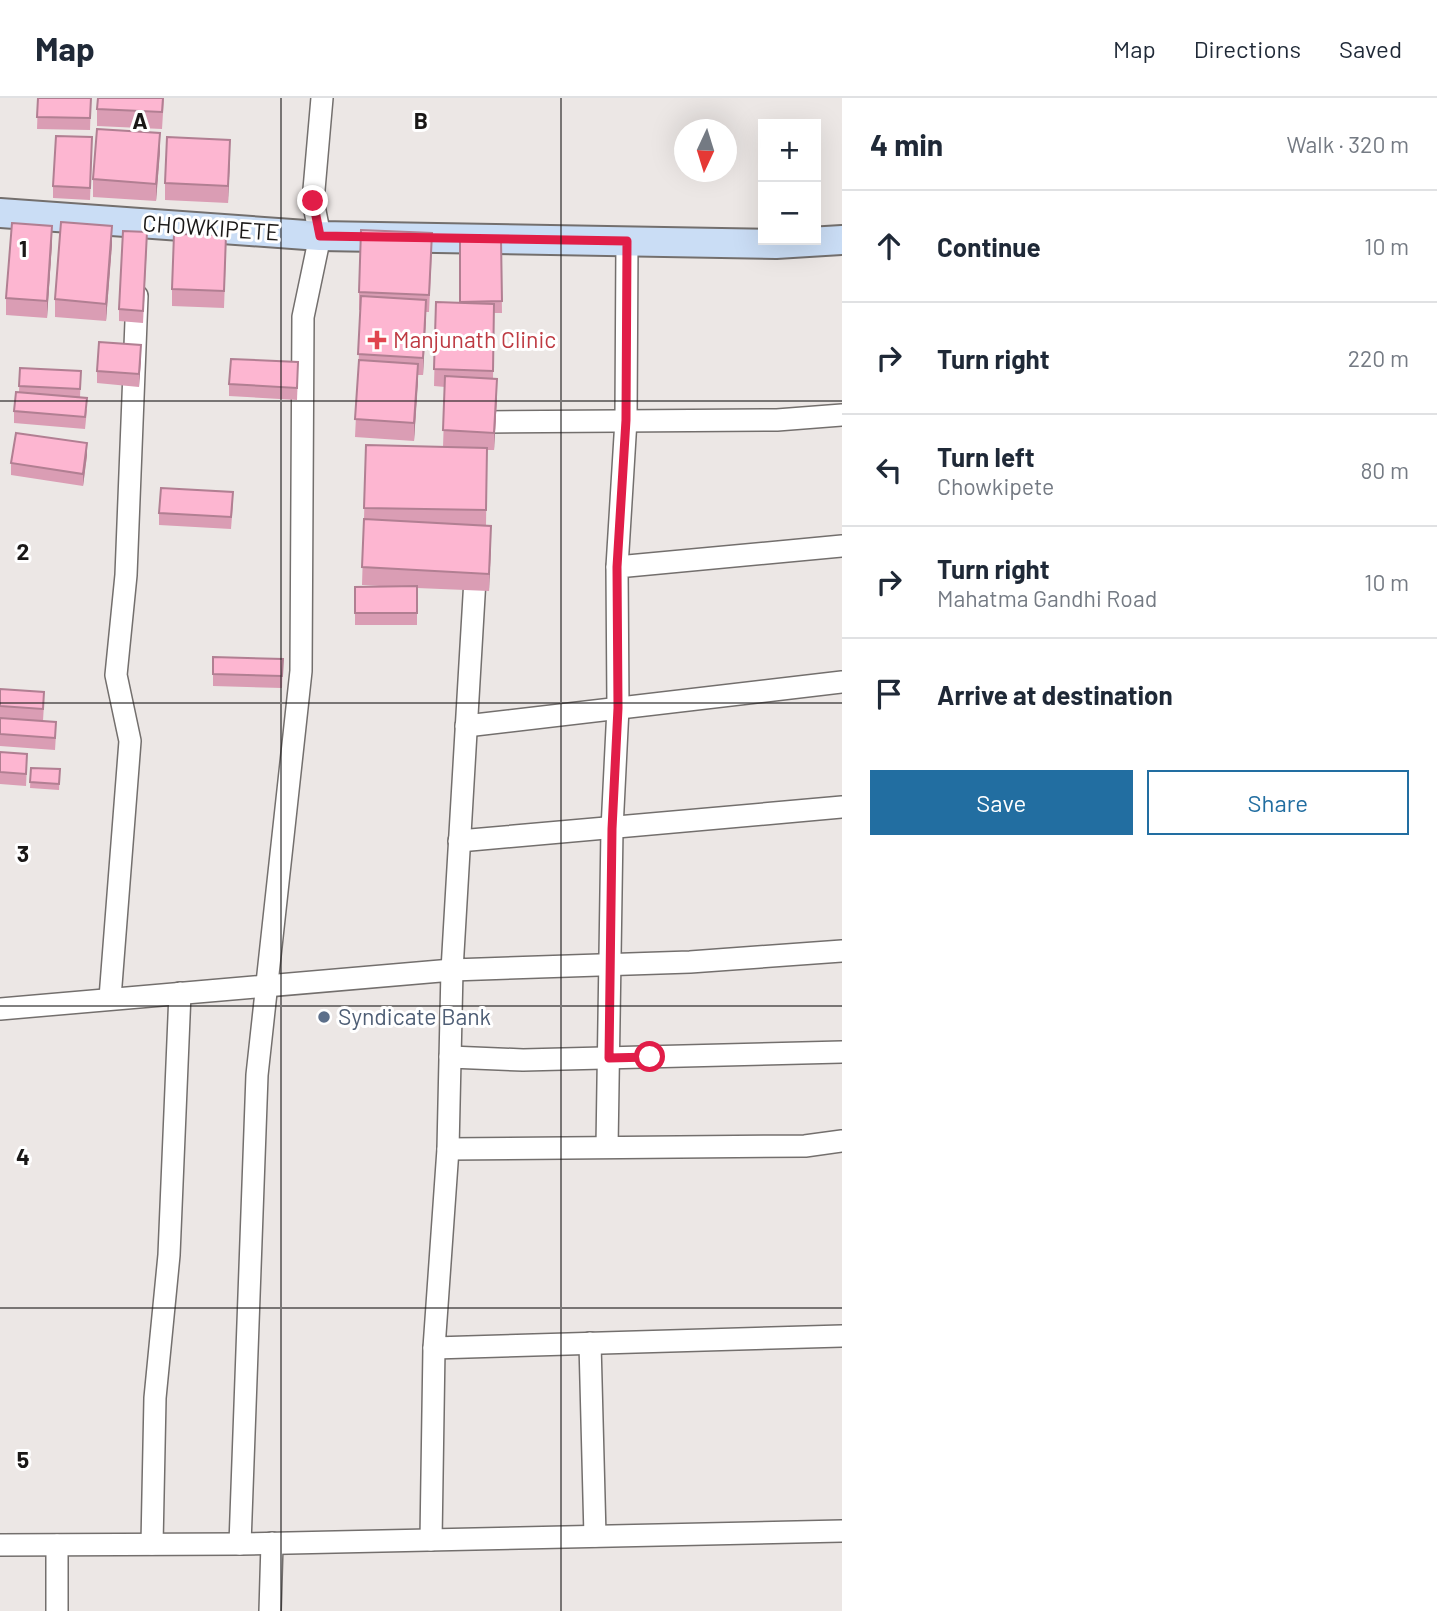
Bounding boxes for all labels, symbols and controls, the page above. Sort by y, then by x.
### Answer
text: Map [35,28,95,68]
text: Map [1113,34,1156,63]
text: Directions [1194,34,1301,63]
text: Saved [1339,34,1402,63]
text: A [132,106,148,134]
text: B [414,106,428,134]
north arrow [674,119,737,182]
map controls [758,119,821,245]
button: + [758,119,821,182]
text: 4 min [870,126,943,162]
text: Walk · 320 m [1287,130,1409,158]
button: − [758,182,821,245]
route end [297,185,328,216]
street label: CHOWKIPETE [142,208,281,246]
icon: ahead [870,227,908,265]
text: Continue [937,231,1041,262]
text: 10 m [1364,232,1409,260]
text: 1 [19,234,27,262]
place label: Manjunath Clinic [393,325,556,353]
marker: Manjunath Clinic [367,330,387,350]
icon: right [870,339,908,377]
text: Turn right [937,343,1050,374]
text: 220 m [1348,344,1409,372]
text: Turn left [937,441,1035,472]
icon: left [870,451,908,489]
text: 80 m [1360,456,1409,484]
text: Chowkipete [937,472,1054,500]
text: 2 [17,537,29,565]
text: Turn right [937,553,1050,584]
icon: right [870,563,908,601]
text: 10 m [1364,568,1409,596]
text: Mahatma Gandhi Road [937,584,1157,612]
icon: arrive [870,675,908,713]
text: Arrive at destination [937,679,1173,710]
button: Save [870,770,1133,835]
button: Share [1147,770,1409,835]
text: 3 [17,839,29,867]
place label: Syndicate Bank [338,1002,491,1030]
marker: Syndicate Bank [316,1009,332,1025]
route start [634,1041,665,1072]
text: 4 [16,1142,30,1170]
text: 5 [17,1445,29,1473]

